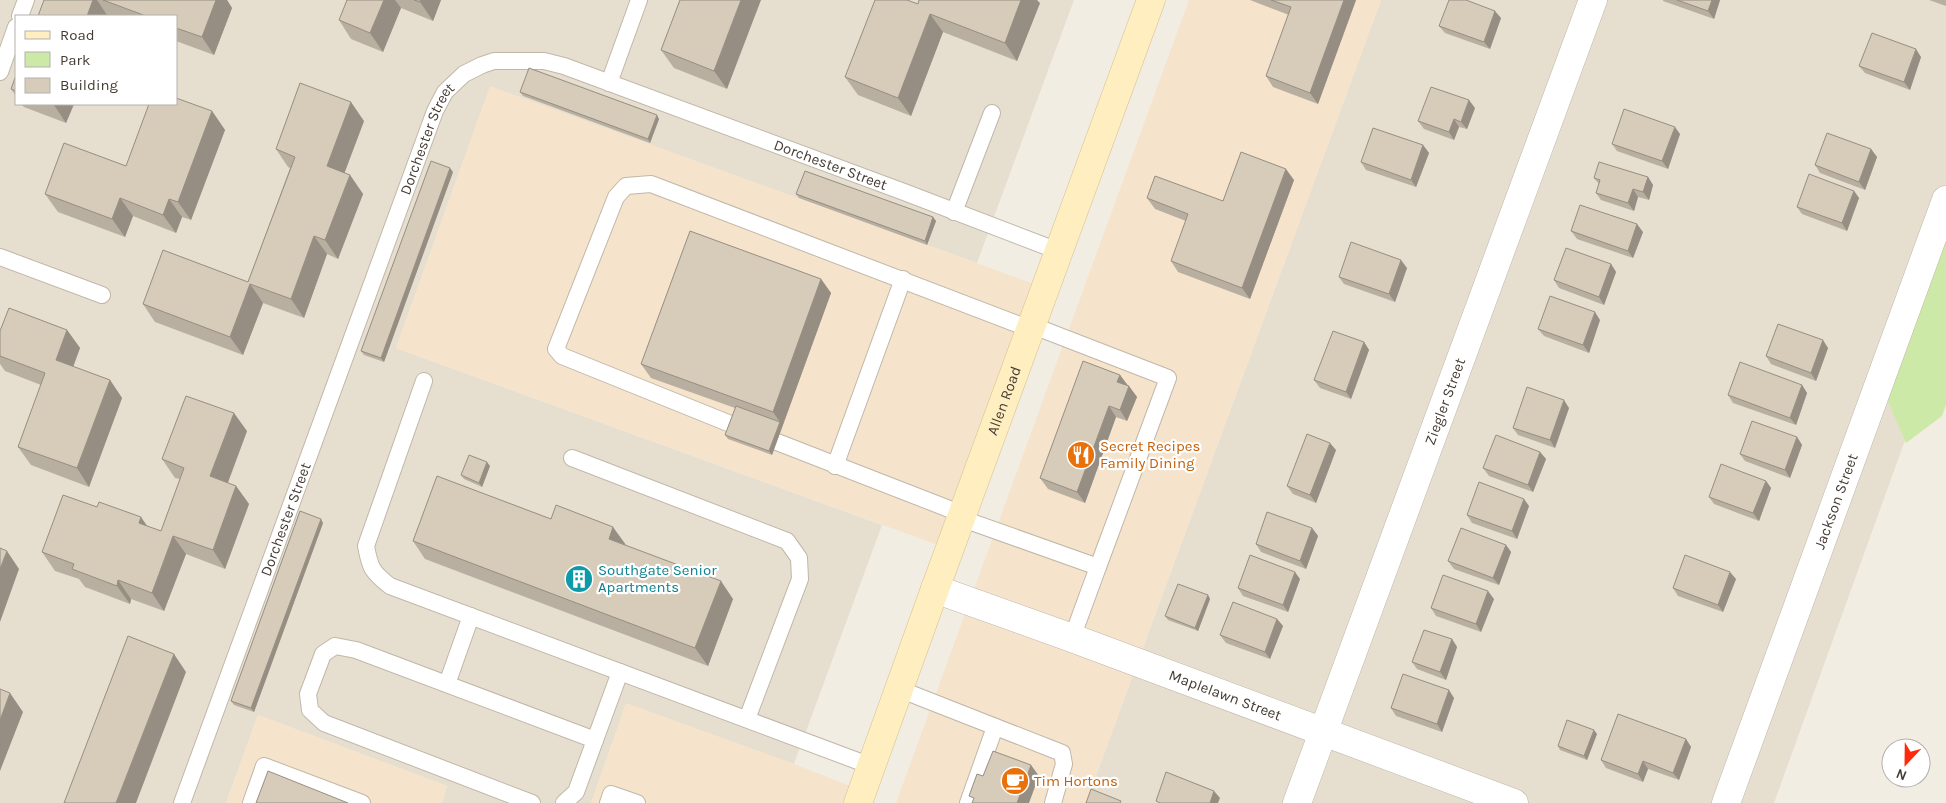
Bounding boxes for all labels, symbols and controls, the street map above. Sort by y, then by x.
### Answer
legend [15,15,178,105]
text: Road [60,26,95,44]
text: Park [60,51,90,69]
text: Building [60,76,118,94]
street label: Dorchester Street [396,79,458,197]
street label: Dorchester Street [771,136,890,194]
street label: Ziegler Street [1421,355,1469,448]
street label: Allen Road [983,364,1025,438]
place label: Secret Recipes Family Dining [1100,437,1200,472]
restaurant icon: Secret Recipes Family Dining [1066,440,1096,470]
street label: Jackson Street [1810,451,1862,552]
street label: Dorchester Street [257,460,315,579]
place label: Southgate Senior Apartments [598,561,717,596]
building icon: Southgate Senior Apartments [564,564,594,594]
street label: Maplelawn Street [1166,666,1284,725]
north arrow [1881,738,1931,788]
text: N [1893,765,1909,784]
cafe icon: Tim Hortons [1000,766,1030,796]
place label: Tim Hortons [1034,772,1118,790]

